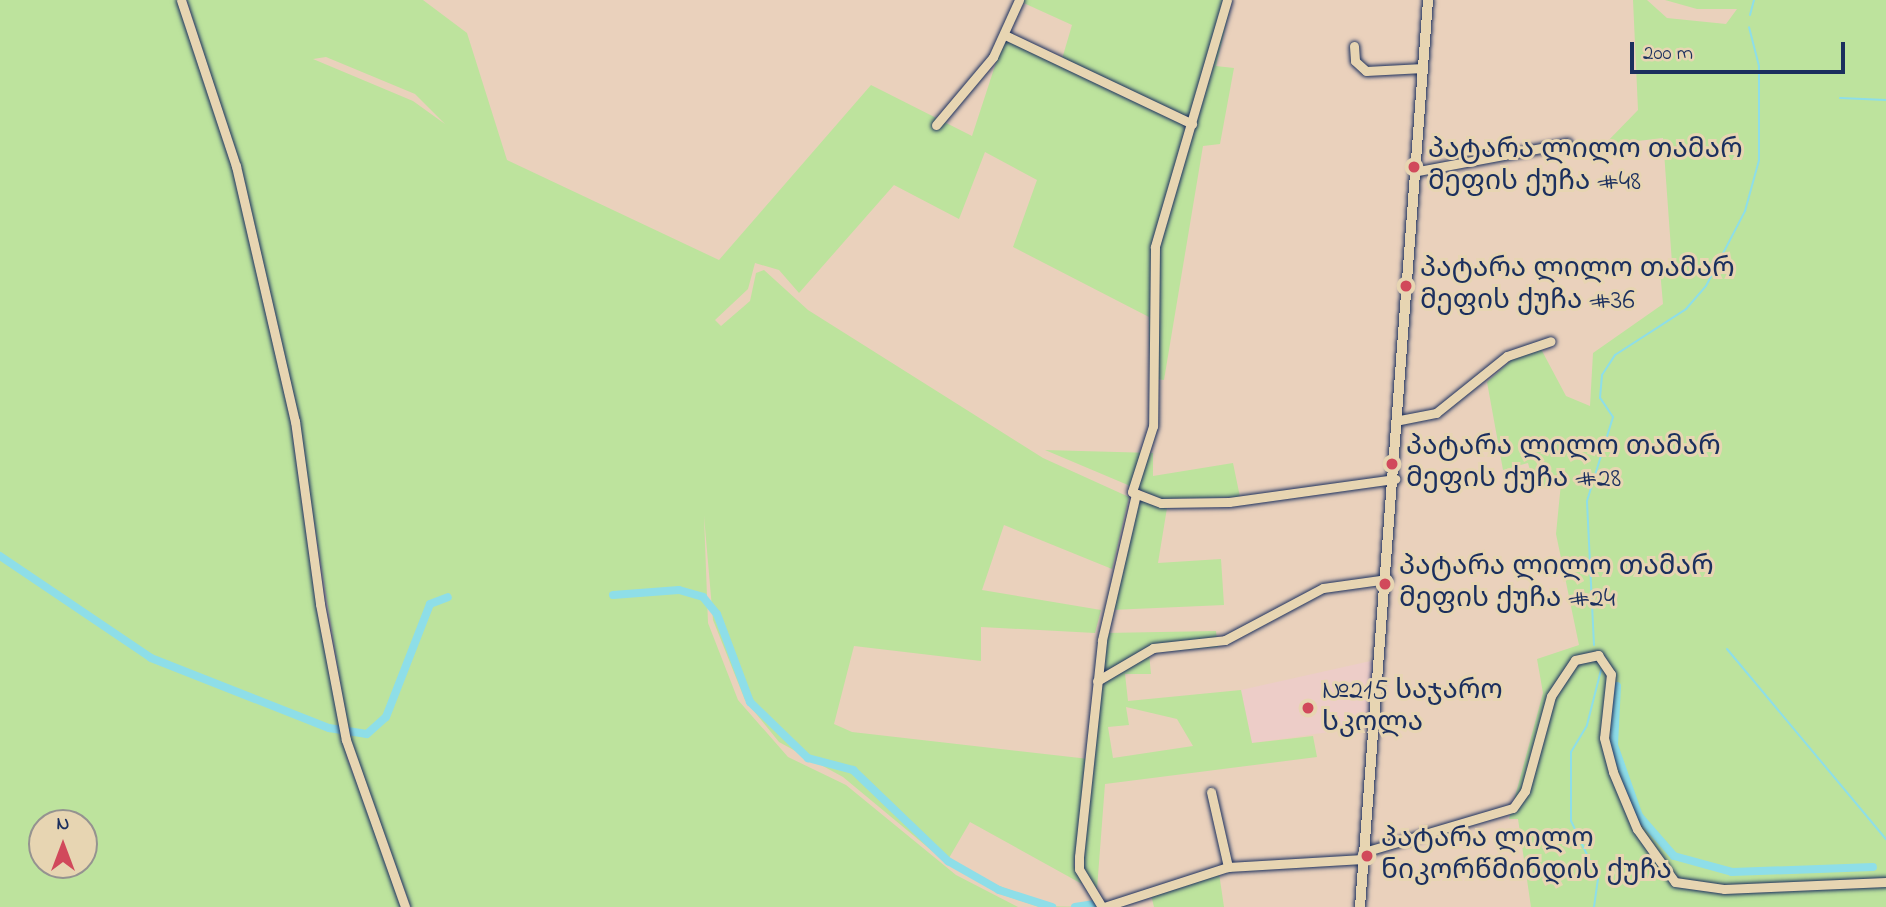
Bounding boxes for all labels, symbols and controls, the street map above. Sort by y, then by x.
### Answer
scale bar [1634,28,1849,72]
text: 200 m [1643,39,1693,69]
place label: პატარა ლილო თამარ მეფის ქუჩა #48 [1428,134,1743,200]
marker: პატარა ლილო თამარ მეფის ქუჩა #48 [1406,159,1422,175]
place label: პატარა ლილო თამარ მეფის ქუჩა #36 [1420,253,1735,319]
marker: პატარა ლილო თამარ მეფის ქუჩა #36 [1398,278,1414,294]
place label: პატარა ლილო თამარ მეფის ქუჩა #28 [1406,431,1721,497]
marker: პატარა ლილო თამარ მეფის ქუჩა #28 [1384,456,1400,472]
place label: პატარა ლილო თამარ მეფის ქუჩა #24 [1399,551,1714,617]
marker: პატარა ლილო თამარ მეფის ქუჩა #24 [1377,576,1393,592]
place label: №215 საჯარო სკოლა [1322,675,1503,741]
marker: №215 საჯარო სკოლა [1300,700,1316,716]
north arrow [28,809,98,879]
text: N [57,811,69,838]
place label: პატარა ლილო ნიკორწმინდის ქუჩა [1381,823,1672,889]
marker: პატარა ლილო ნიკორწმინდის ქუჩა [1359,848,1375,864]

